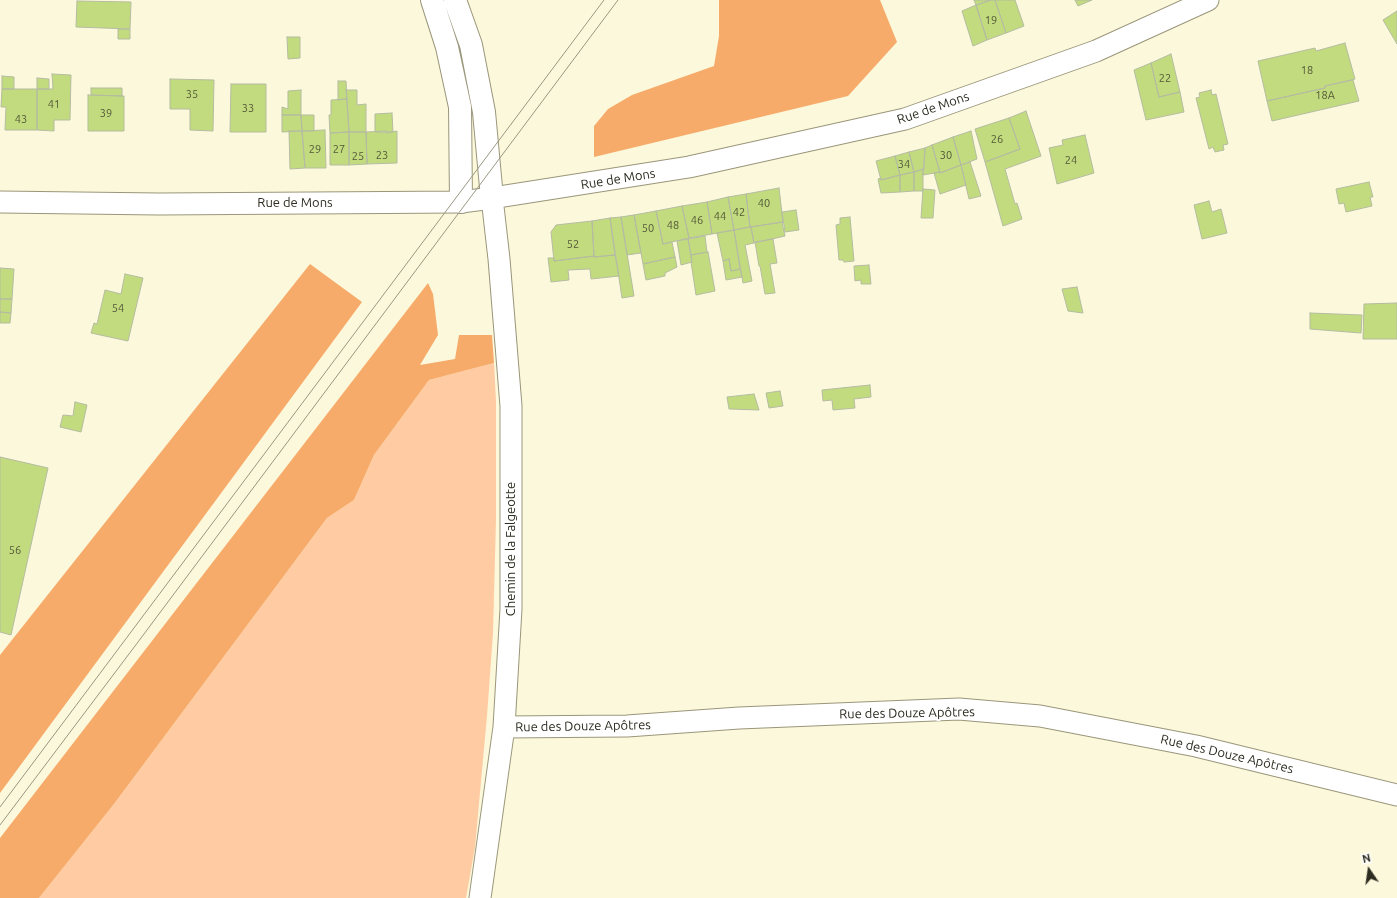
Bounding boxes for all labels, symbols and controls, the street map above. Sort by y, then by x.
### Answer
house number: 19 [985,13,997,27]
house number: 18 [1301,63,1313,77]
house number: 22 [1159,71,1171,85]
house number: 35 [186,87,198,101]
street label: Rue de Mons [895,88,971,128]
house number: 18A [1315,88,1335,102]
house number: 41 [48,97,60,111]
house number: 33 [242,101,254,115]
house number: 39 [100,106,112,120]
house number: 43 [15,112,27,126]
house number: 26 [991,132,1003,146]
house number: 29 [309,142,321,156]
house number: 27 [333,142,345,156]
house number: 23 [376,148,388,162]
house number: 30 [940,148,952,162]
house number: 25 [352,149,364,163]
house number: 24 [1065,153,1077,167]
house number: 34 [898,157,910,171]
street label: Rue de Mons [580,165,656,193]
street label: Rue de Mons [257,195,333,211]
house number: 40 [758,196,770,210]
house number: 42 [733,205,745,219]
house number: 44 [714,209,726,223]
house number: 46 [691,213,703,227]
house number: 48 [667,218,679,232]
house number: 50 [642,221,654,235]
house number: 52 [567,237,579,251]
house number: 54 [112,301,124,315]
street label: Chemin de la Falgeotte [503,482,519,616]
house number: 56 [9,543,21,557]
street label: Rue des Douze Apôtres [839,704,975,722]
street label: Rue des Douze Apôtres [515,717,651,735]
street label: Rue des Douze Apôtres [1159,731,1295,777]
north arrow [1349,850,1389,890]
text: N [1361,852,1372,865]

